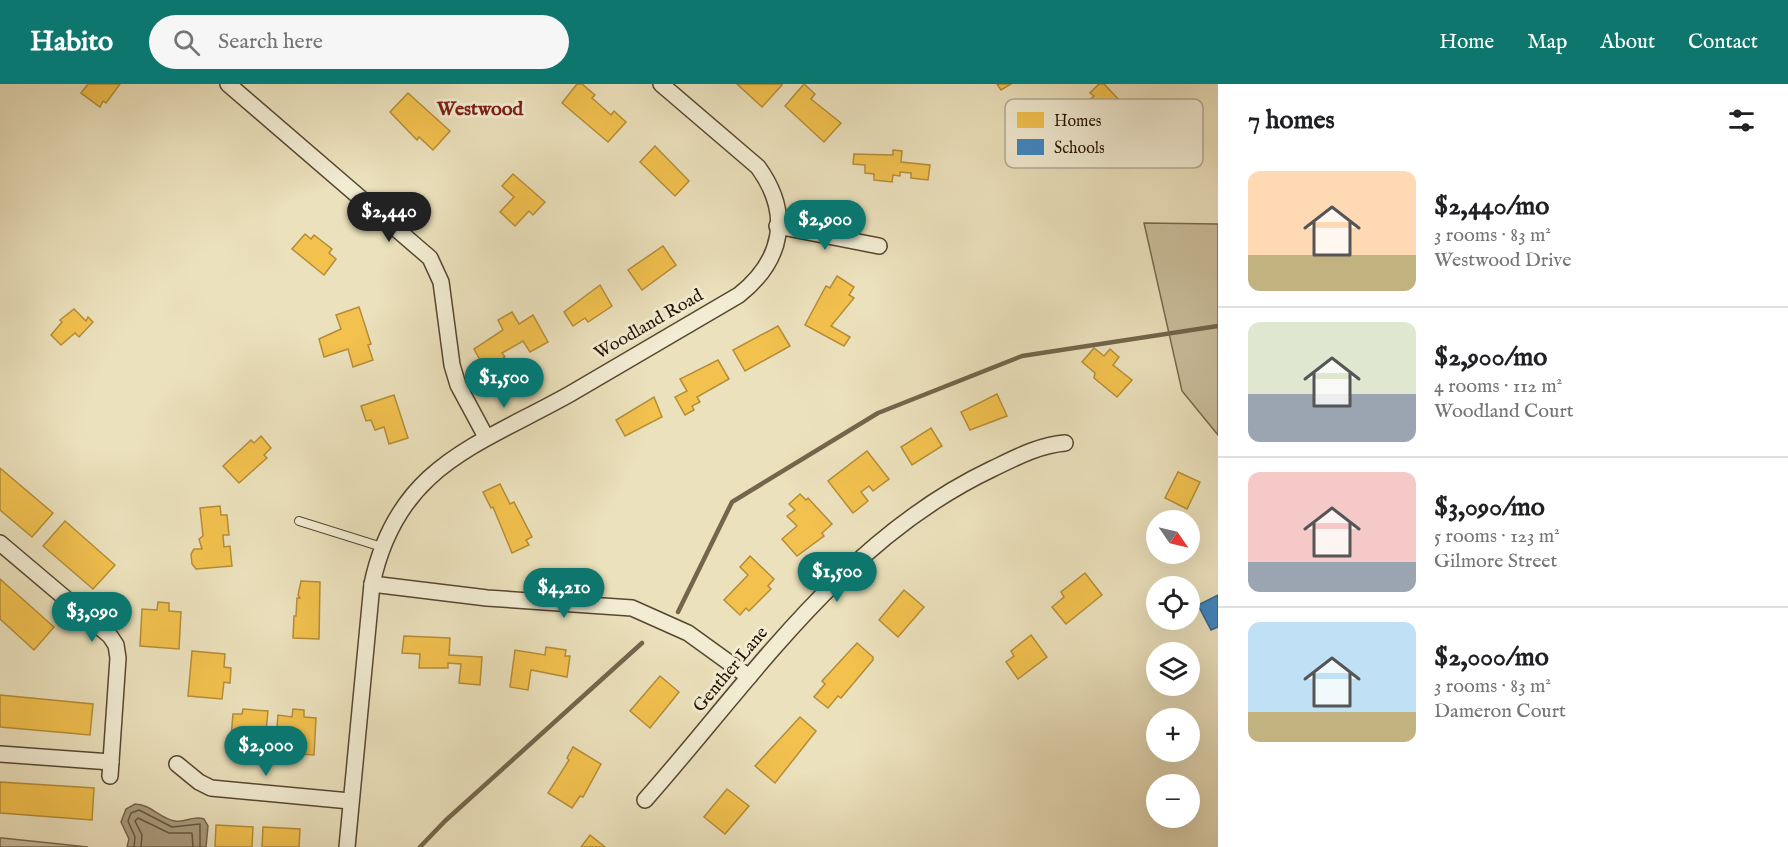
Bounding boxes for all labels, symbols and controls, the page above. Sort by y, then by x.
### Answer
search box [149,15,569,69]
text: Habito [30,25,113,60]
icon: search [170,26,203,59]
text: Search here [218,28,323,56]
text: Home [1439,29,1494,56]
text: Map [1527,29,1567,56]
text: About [1600,29,1655,56]
text: Contact [1688,29,1758,56]
district label: Westwood [436,97,525,122]
legend [1005,99,1203,168]
text: 7 homes [1248,104,1335,137]
icon: filters [1725,104,1758,137]
text: Homes [1054,112,1102,132]
text: Schools [1054,139,1105,159]
text: $2,440/mo [1434,190,1549,223]
pin: $2,440 [340,192,438,243]
icon: home [1296,195,1368,267]
text: $2,440 [361,199,417,224]
pin: $2,900 [776,200,874,251]
text: $2,900 [798,207,852,232]
text: 3 rooms · 83 m² [1434,223,1551,248]
text: Westwood Drive [1434,248,1571,273]
street label: Woodland Road [591,284,708,365]
text: $2,900/mo [1434,341,1547,374]
icon: home [1296,346,1368,418]
pin: $1,500 [455,358,553,409]
text: $1,500 [479,365,529,390]
text: 4 rooms · 112 m² [1434,374,1562,399]
text: Woodland Court [1434,399,1574,424]
text: $3,090/mo [1434,491,1545,524]
icon: home [1296,496,1368,568]
north arrow [1146,510,1200,564]
map controls [1146,510,1200,828]
text: 5 rooms · 123 m² [1434,524,1560,549]
text: Gilmore Street [1434,549,1557,574]
pin: $1,500 [788,552,886,603]
text: $1,500 [812,559,862,584]
pin: $4,210 [515,568,613,619]
text: $4,210 [537,575,591,600]
button: locate [1146,576,1200,630]
pin: $3,090 [43,592,141,643]
text: $3,090 [66,599,118,624]
street label: Genther Lane [688,622,774,718]
text: $2,000/mo [1434,641,1549,674]
button: layers [1146,642,1200,696]
icon: home [1296,646,1368,718]
text: 3 rooms · 83 m² [1434,674,1551,699]
text: Dameron Court [1434,699,1566,724]
button: + [1146,708,1200,762]
pin: $2,000 [217,726,315,777]
text: $2,000 [238,733,294,758]
button: − [1146,774,1200,828]

